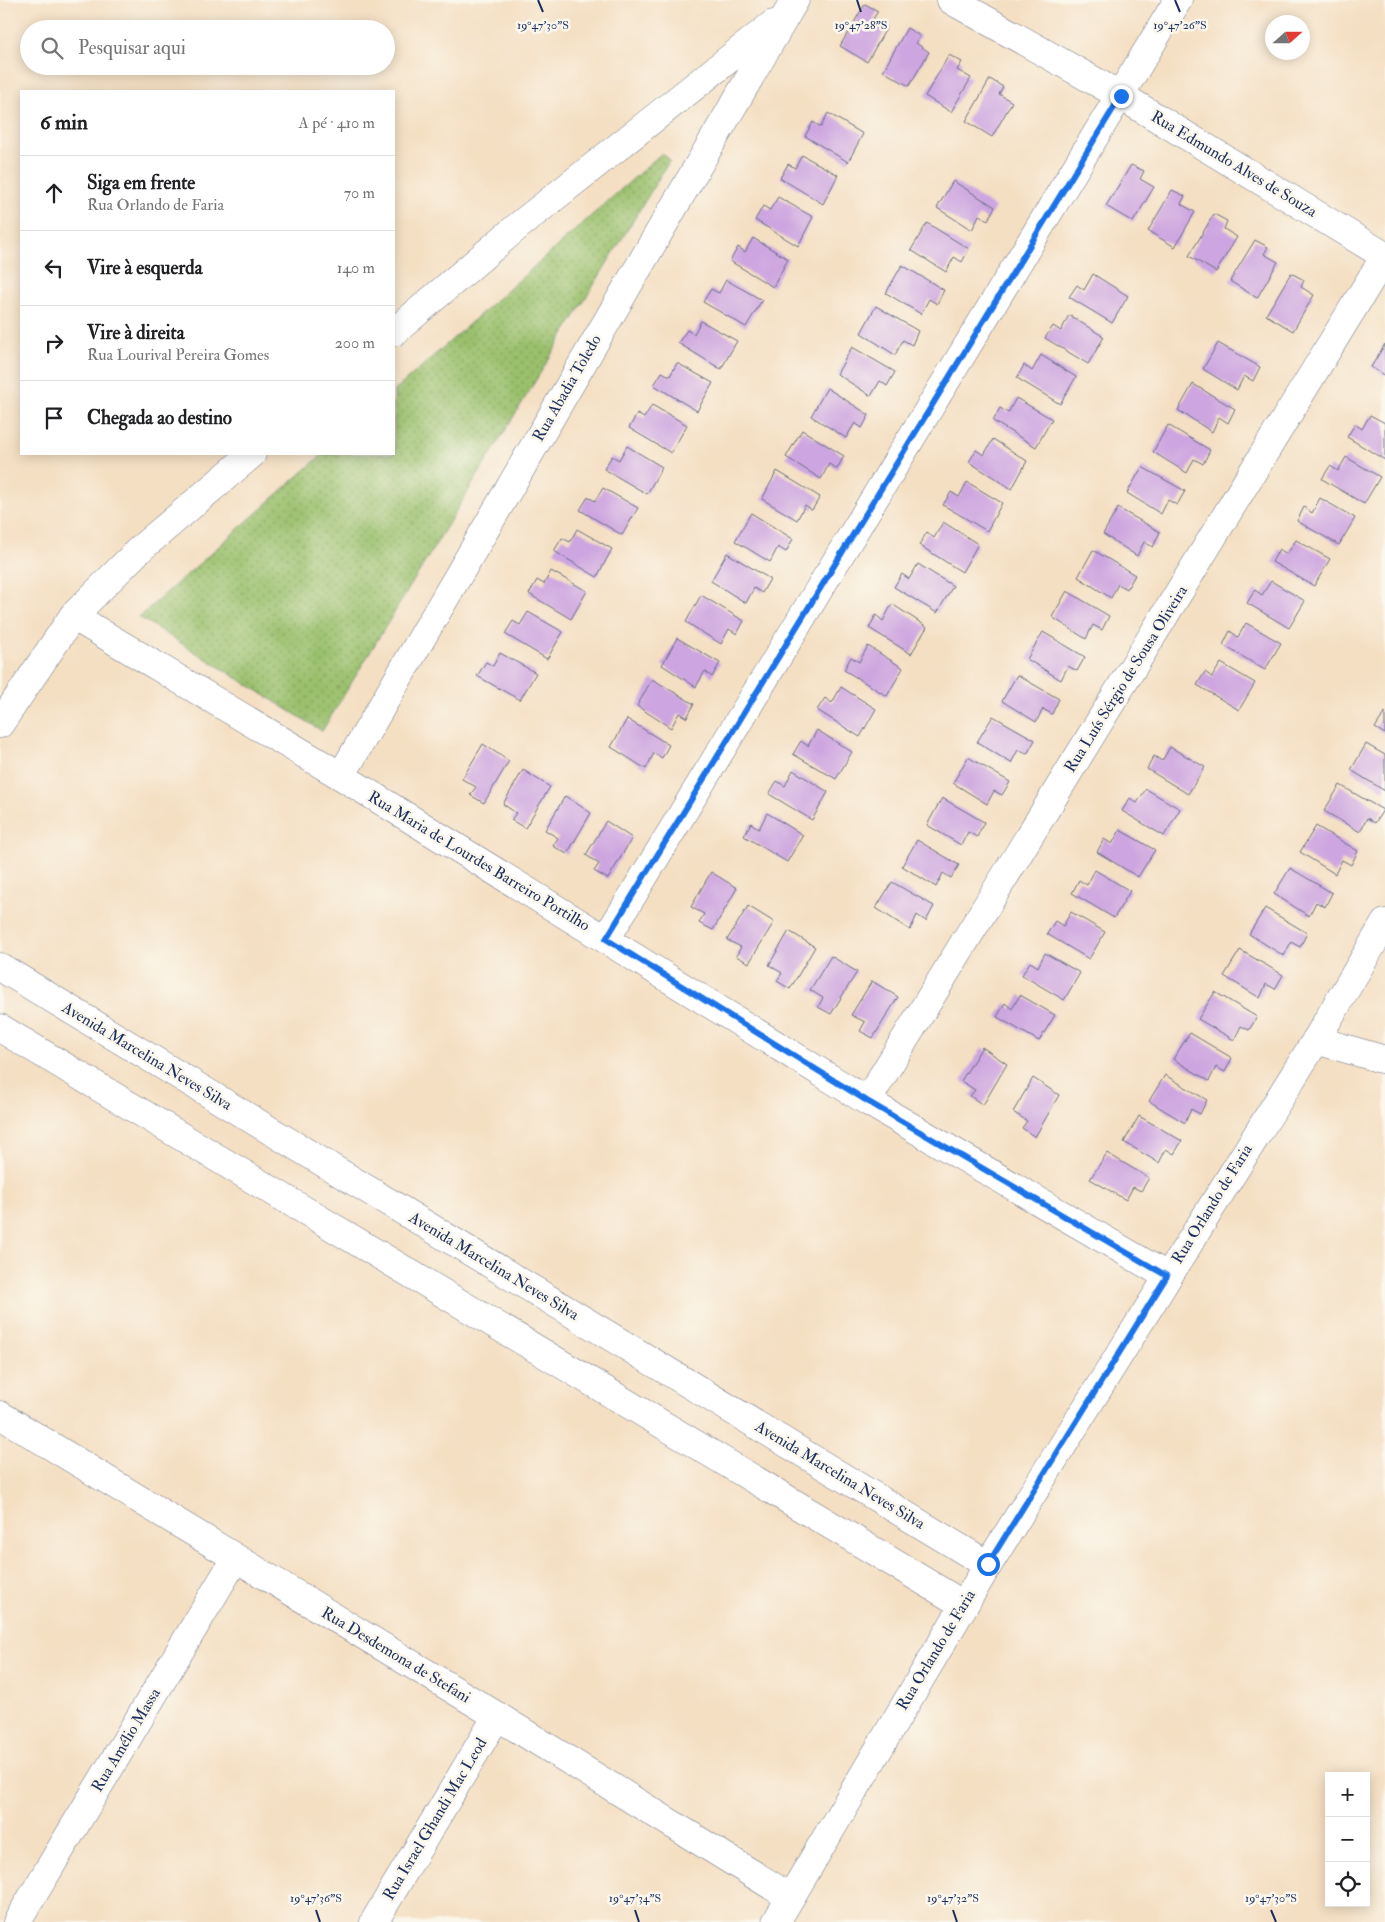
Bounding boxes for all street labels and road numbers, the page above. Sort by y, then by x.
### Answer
street label: Rua Edmundo Alves de Souza [1147,106,1321,222]
street label: Rua Abadia Toledo [528,331,606,445]
street label: Rua Luís Sérgio de Sousa Oliveira [1060,581,1192,776]
street label: Rua Maria de Lourdes Barreiro Portilho [364,787,594,936]
street label: Avenida Marcelina Neves Silva [58,997,236,1115]
street label: Rua Orlando de Faria [1167,1140,1257,1267]
street label: Avenida Marcelina Neves Silva [405,1207,583,1325]
street label: Avenida Marcelina Neves Silva [751,1416,929,1534]
street label: Rua Orlando de Faria [892,1586,980,1714]
street label: Rua Desdemona de Stefani [318,1603,474,1707]
street label: Rua Amélio Massa [87,1684,165,1796]
street label: Rua Israel Ghandi Mac Leod [379,1734,492,1904]

